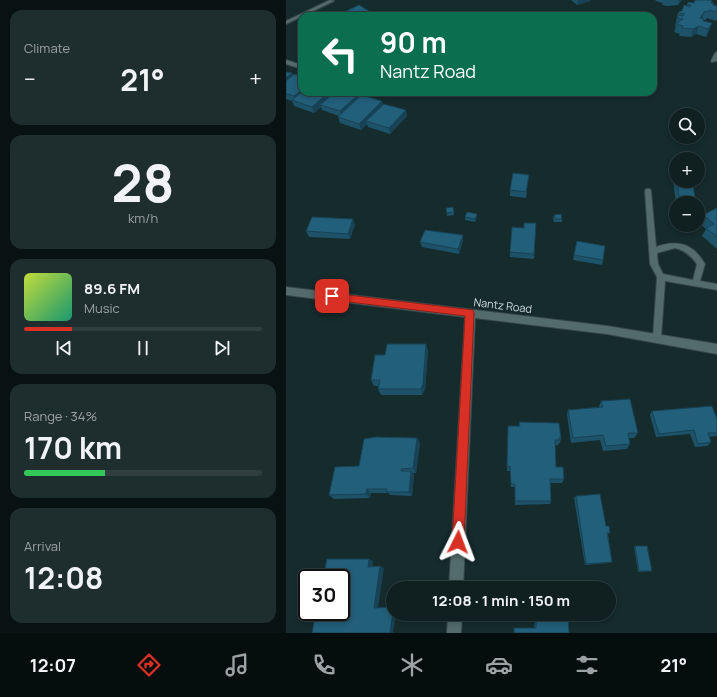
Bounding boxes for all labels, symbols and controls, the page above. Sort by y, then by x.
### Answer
text: 90 m [380,23,447,61]
icon: left [314,28,366,80]
text: Climate [24,39,70,57]
text: 21° [120,59,165,100]
text: Nantz Road [380,59,476,83]
text: − [24,64,36,94]
text: + [249,64,262,94]
map controls [669,108,705,232]
button: search [669,108,705,144]
text: 28 [112,147,174,218]
button: + [669,152,705,188]
button: − [669,196,705,232]
text: km/h [128,209,158,227]
text: 89.6 FM [84,278,140,299]
pin [315,279,349,313]
icon: arrive [321,285,343,307]
street label: Nantz Road [473,294,533,316]
text: Music [84,299,120,317]
icon: previous [53,337,75,359]
icon: pause [132,337,154,359]
icon: next [211,337,233,359]
text: Range · 34% [24,407,97,425]
text: 170 km [24,427,122,468]
position arrow [437,521,479,563]
text: Arrival [24,537,61,555]
text: 12:08 [24,557,103,598]
speed limit sign: 30 [298,569,350,621]
text: 12:08 · 1 min · 150 m [432,590,570,611]
icon: directions [135,651,163,679]
icon: music [223,651,251,679]
icon: phone [310,651,338,679]
icon: climate [398,651,426,679]
icon: car [485,651,513,679]
icon: filters [573,651,601,679]
text: 12:07 [30,653,76,677]
text: 21° [660,653,687,677]

